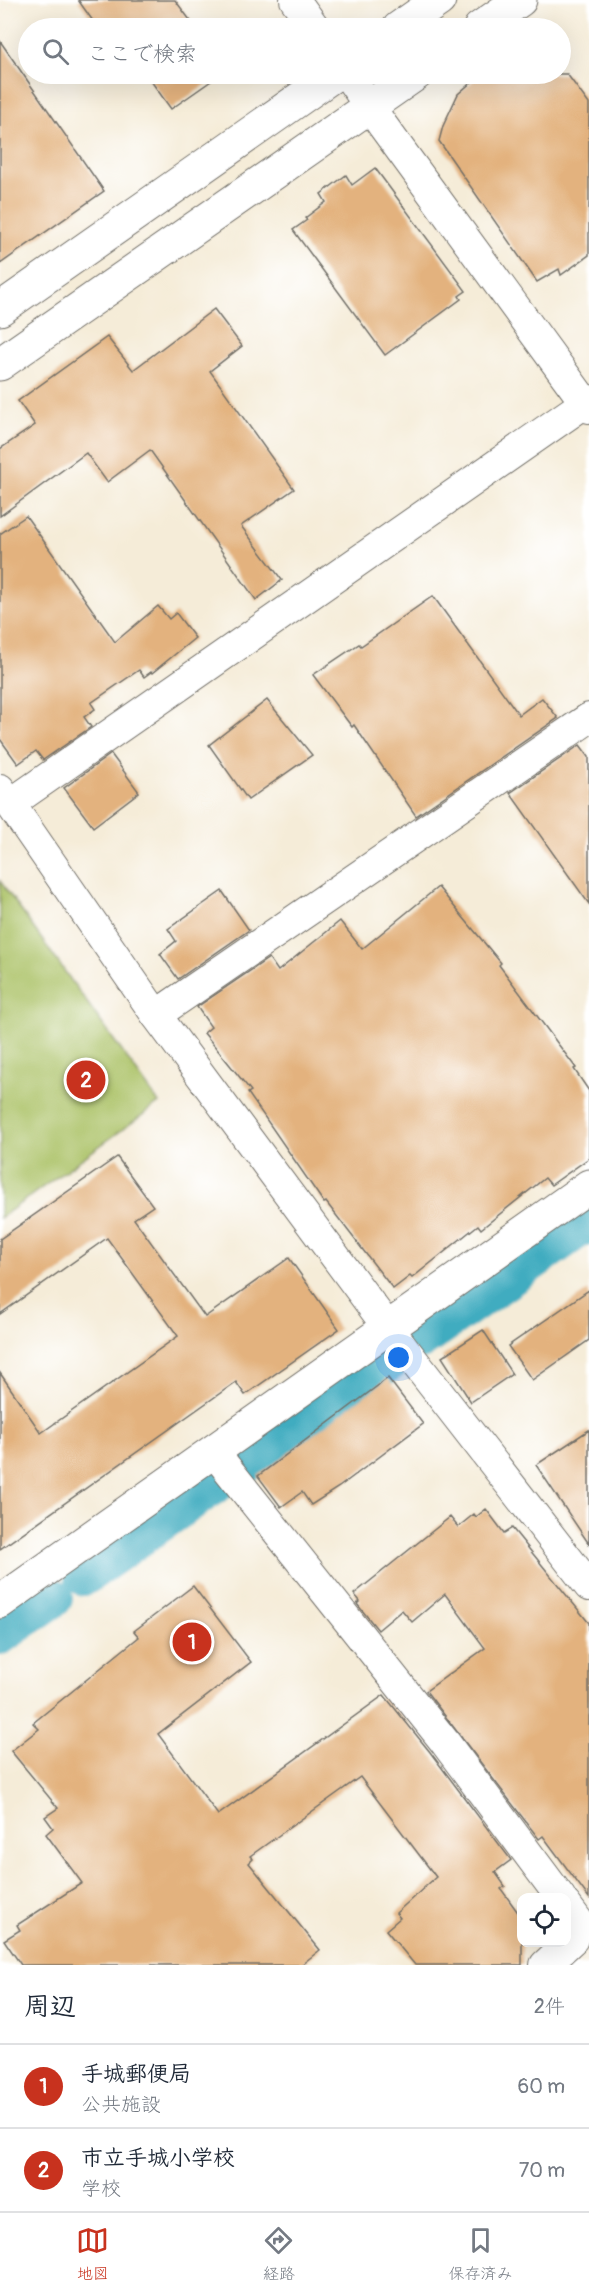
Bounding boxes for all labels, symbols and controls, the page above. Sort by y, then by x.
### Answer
search box [18,18,571,84]
icon: search [39,35,72,68]
text: ここで検索 [87,40,197,68]
pin: 2 [66,1058,106,1102]
your location [384,1343,413,1372]
pin: 1 [172,1620,212,1664]
map controls [517,1893,571,1947]
button: locate [517,1893,571,1947]
text: 周辺 [24,1991,76,2023]
text: 2件 [534,1994,565,2019]
text: 手城郵便局 [81,2060,191,2088]
text: 1 [40,2074,47,2099]
text: 60 m [518,2074,565,2099]
text: 公共施設 [81,2092,161,2117]
text: 市立手城小学校 [81,2144,235,2172]
text: 2 [38,2158,49,2183]
text: 70 m [519,2158,565,2183]
text: 学校 [81,2176,121,2201]
tab: 地図 [76,2224,109,2284]
tab: 経路 [262,2224,295,2284]
tab: 保存済み [448,2224,512,2284]

